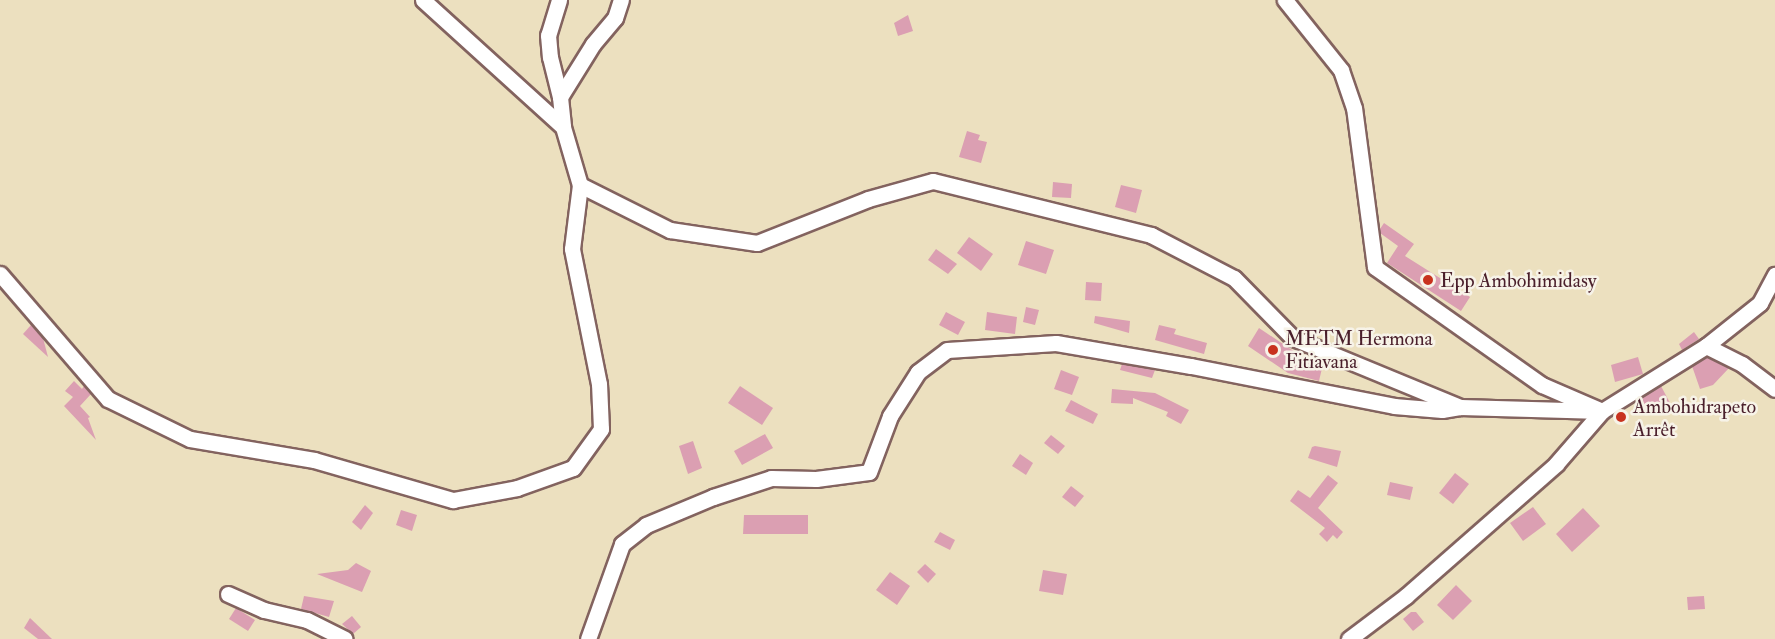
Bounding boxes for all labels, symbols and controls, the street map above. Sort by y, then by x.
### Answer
place label: Epp Ambohimidasy [1440,268,1597,292]
marker: Epp Ambohimidasy [1421,273,1435,287]
place label: METM Hermona Fitiavana [1285,326,1433,373]
marker: METM Hermona Fitiavana [1266,343,1280,357]
place label: Ambohidrapeto Arrêt [1633,394,1756,441]
marker: Ambohidrapeto Arrêt [1614,410,1628,424]

